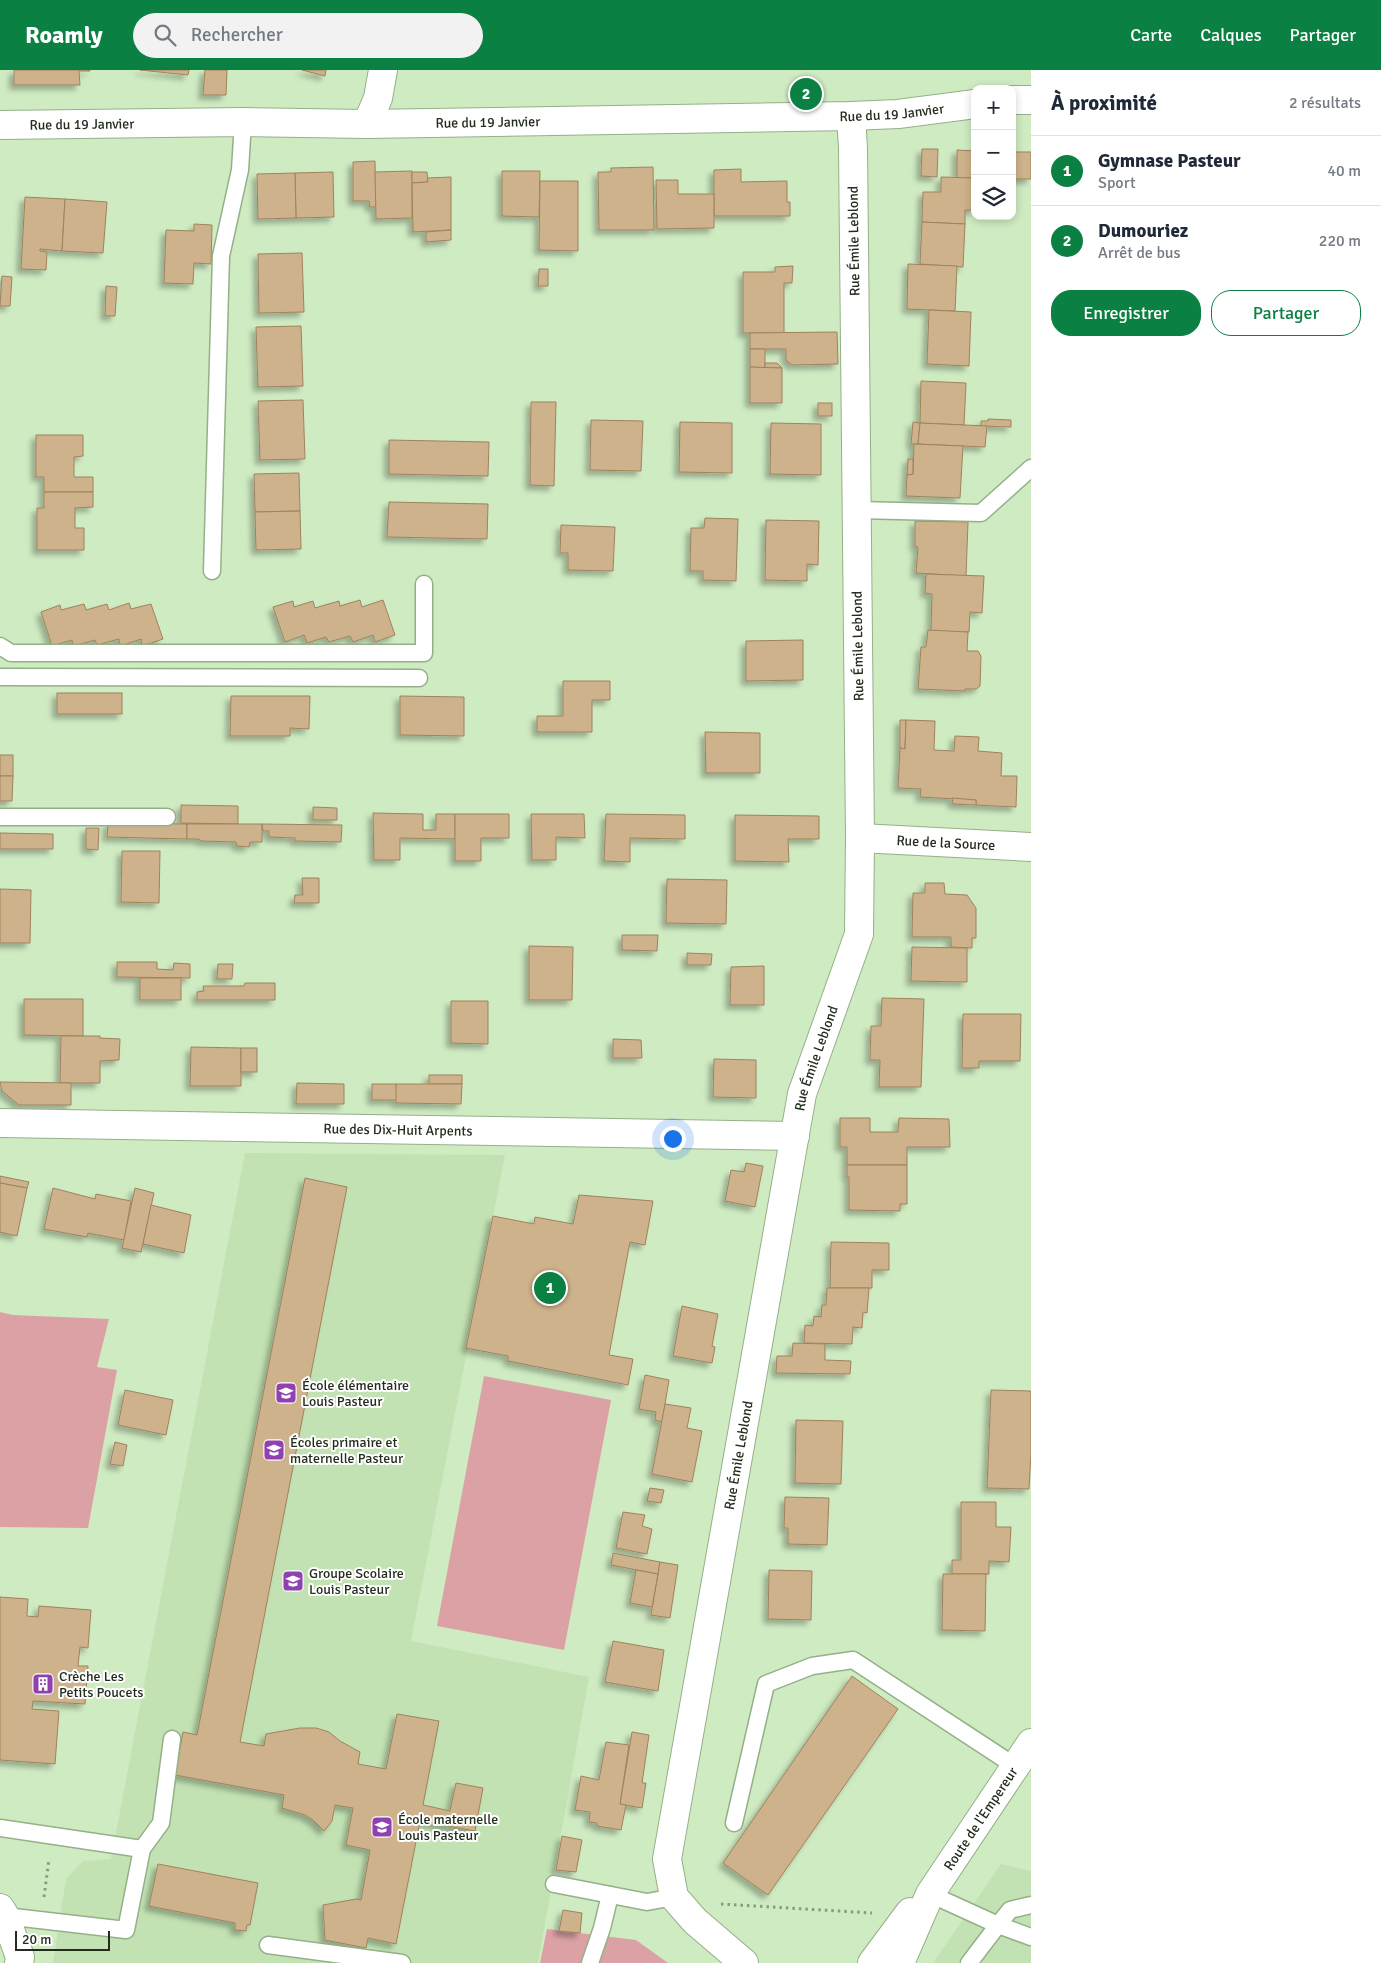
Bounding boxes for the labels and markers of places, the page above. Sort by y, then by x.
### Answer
pin: 2 [790,75,822,113]
pin: 1 [534,1269,566,1307]
place label: École élémentaire Louis Pasteur [302,1377,409,1410]
school or university icon: École élémentaire Louis Pasteur [274,1381,298,1405]
place label: Écoles primaire et maternelle Pasteur [290,1434,404,1467]
school or university icon: Écoles primaire et maternelle Pasteur [262,1438,286,1462]
place label: Groupe Scolaire Louis Pasteur [309,1565,404,1598]
school or university icon: Groupe Scolaire Louis Pasteur [281,1569,305,1593]
place label: Crèche Les Petits Poucets [59,1668,143,1701]
building icon: Crèche Les Petits Poucets [31,1672,55,1696]
place label: École maternelle Louis Pasteur [398,1811,498,1844]
school or university icon: École maternelle Louis Pasteur [370,1815,394,1839]

